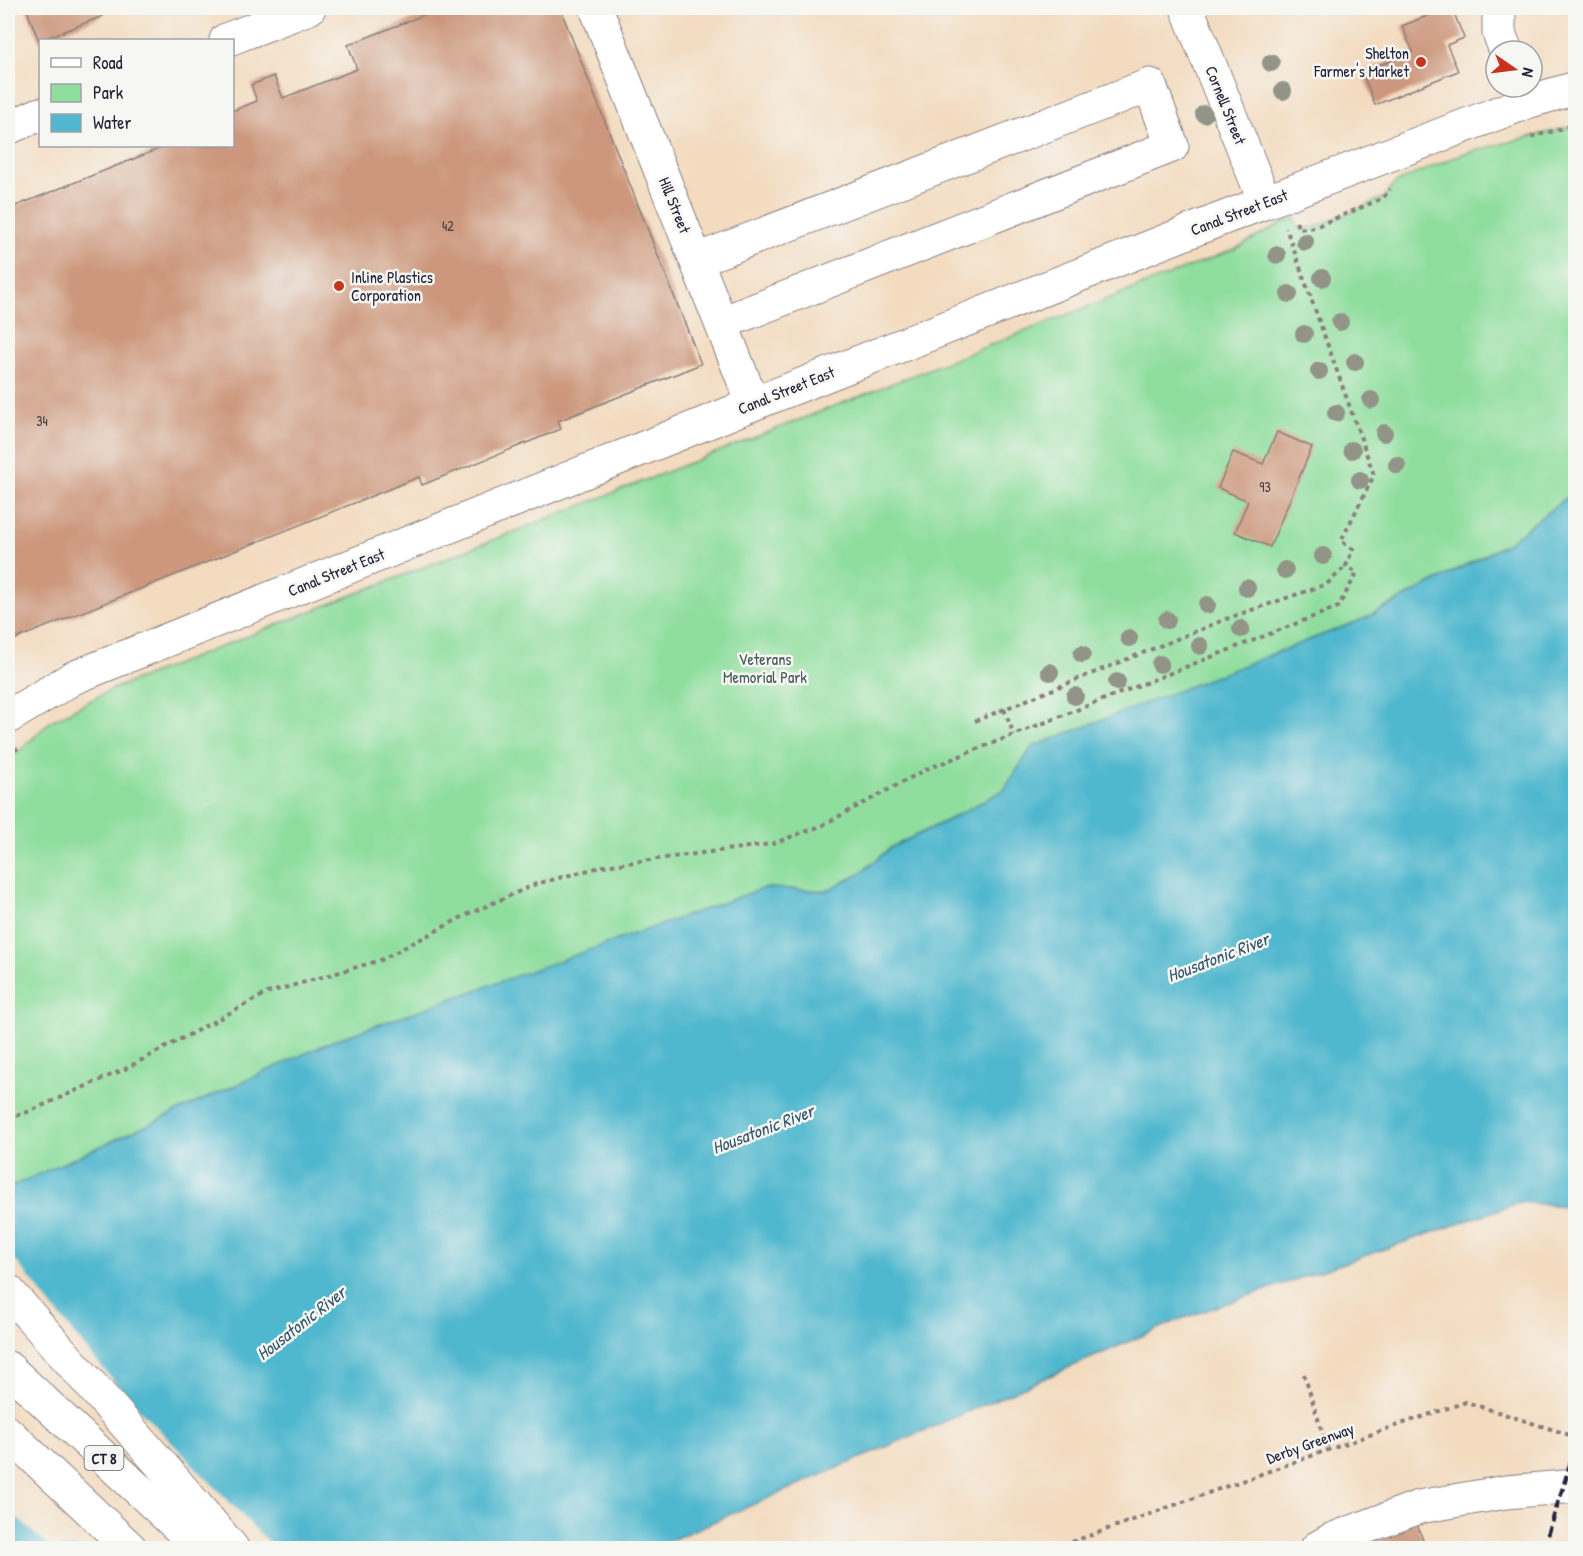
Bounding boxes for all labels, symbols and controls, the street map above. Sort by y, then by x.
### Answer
legend [39,39,234,147]
north arrow [1484,39,1544,99]
place label: Shelton Farmer's Market [1313,42,1409,82]
text: Road [93,50,123,75]
marker: Shelton Farmer's Market [1414,55,1428,69]
street label: Cornell Street [1200,62,1252,148]
text: N [1517,66,1540,80]
text: Park [93,80,124,105]
text: Water [93,110,131,135]
street label: Hill Street [654,174,696,237]
street label: Canal Street East [1187,183,1291,241]
house number: 42 [442,216,454,235]
place label: Inline Plastics Corporation [351,266,433,306]
marker: Inline Plastics Corporation [332,279,346,293]
street label: Canal Street East [734,360,838,419]
house number: 34 [36,411,48,430]
house number: 93 [1259,477,1271,496]
street label: Canal Street East [284,542,388,601]
park label: Veterans Memorial Park [723,648,807,688]
water label: Housatonic River [1164,925,1274,988]
water label: Housatonic River [709,1097,819,1160]
water label: Housatonic River [251,1279,353,1366]
street label: Derby Greenway [1263,1417,1357,1469]
road number: CT 8 [84,1446,124,1470]

